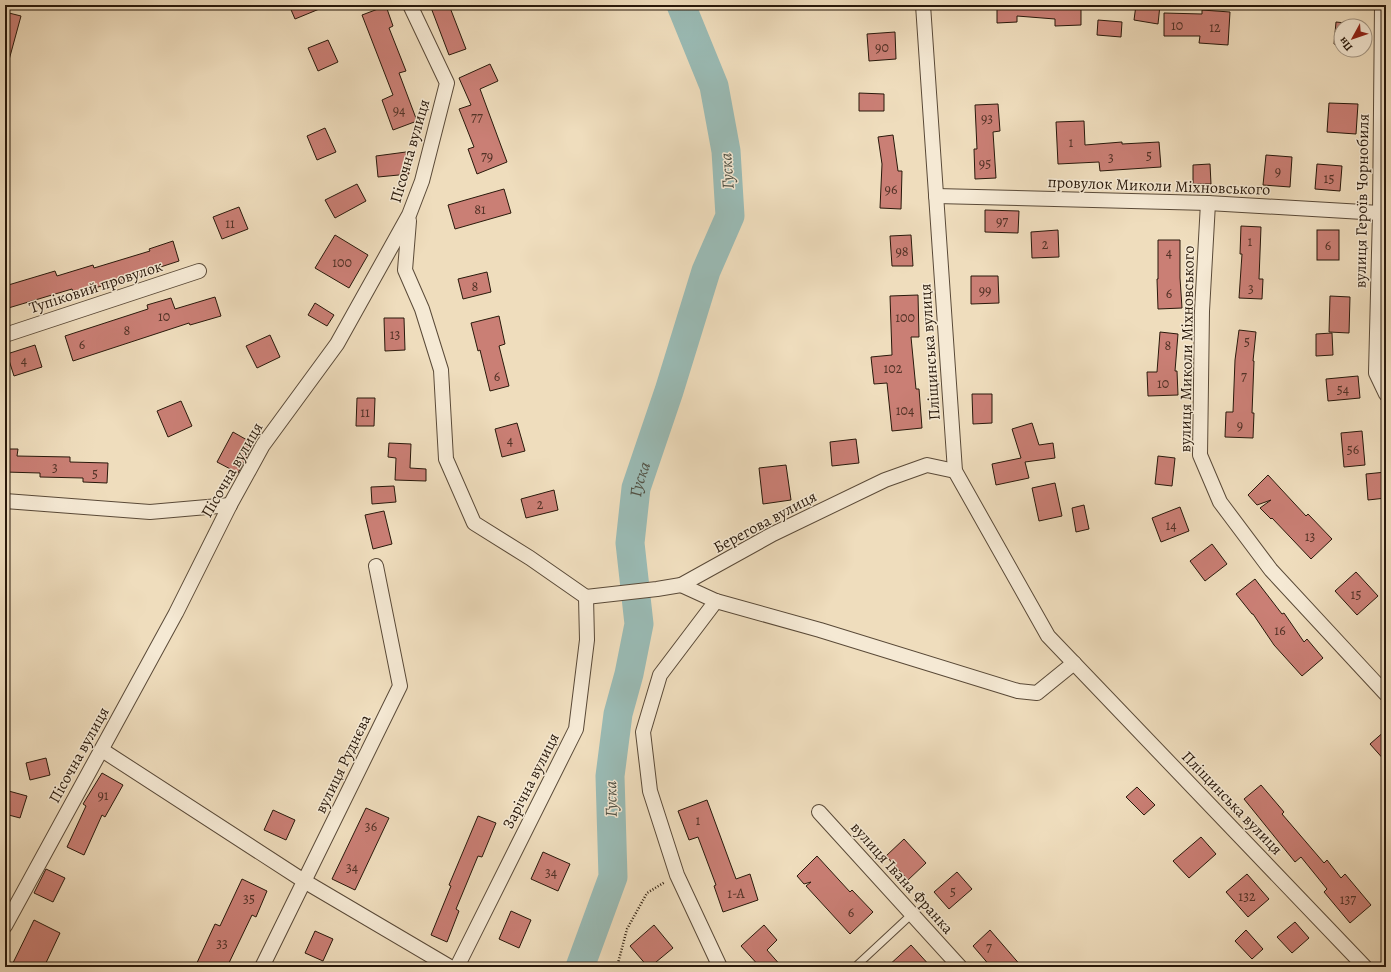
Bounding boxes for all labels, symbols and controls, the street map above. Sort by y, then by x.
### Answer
house number: 10 [1171,16,1183,35]
house number: 12 [1209,18,1221,37]
north arrow [1333,18,1373,58]
text: Пн [1335,33,1356,54]
house number: 90 [875,38,889,57]
street label: Пісочна вулиця [385,96,435,205]
house number: 94 [393,101,405,120]
house number: 77 [471,108,483,127]
house number: 93 [981,109,993,128]
street label: вулиця Героїв Чорнобиля [1349,113,1375,288]
house number: 1 [1069,133,1074,152]
house number: 5 [1146,146,1152,165]
house number: 79 [481,147,493,166]
house number: 3 [1108,148,1114,167]
water label: Гуска [714,152,740,190]
house number: 95 [979,154,991,173]
house number: 9 [1275,162,1281,181]
house number: 15 [1324,169,1334,188]
street label: провулок Миколи Міхновського [1047,171,1271,201]
house number: 96 [885,180,897,199]
house number: 81 [474,200,486,219]
house number: 97 [996,212,1008,231]
house number: 11 [225,214,235,233]
house number: 1 [1248,232,1253,251]
house number: 2 [1042,235,1049,254]
house number: 6 [1325,236,1331,255]
house number: 98 [895,242,909,261]
house number: 4 [1166,243,1172,262]
street label: вулиця Миколи Міхновського [1174,245,1200,453]
house number: 100 [332,253,352,272]
street label: Тупіковий провулок [26,255,166,319]
house number: 8 [472,277,479,296]
house number: 3 [1248,279,1254,298]
house number: 99 [979,281,991,300]
street label: Пліщинська вулиця [914,283,946,421]
house number: 6 [1166,284,1172,303]
house number: 10 [158,307,170,326]
house number: 100 [895,308,915,327]
house number: 8 [124,321,131,340]
house number: 13 [390,325,400,344]
house number: 5 [1244,332,1250,351]
house number: 6 [79,335,85,354]
house number: 8 [1165,336,1172,355]
house number: 4 [21,351,27,370]
house number: 102 [884,359,903,378]
house number: 6 [494,367,500,386]
house number: 7 [1241,367,1247,386]
house number: 10 [1157,374,1169,393]
house number: 54 [1337,380,1349,399]
house number: 104 [896,401,914,420]
house number: 11 [360,403,370,422]
house number: 9 [1237,416,1243,435]
street label: Пісочна вулиця [196,418,268,522]
house number: 4 [507,431,513,450]
house number: 56 [1347,440,1359,459]
house number: 3 [52,458,58,477]
water label: Гуска [624,458,656,498]
house number: 5 [92,464,98,483]
street label: Берегова вулиця [709,485,821,559]
house number: 2 [537,495,544,514]
house number: 14 [1165,516,1177,535]
house number: 13 [1305,527,1315,546]
house number: 15 [1351,585,1361,604]
house number: 16 [1274,621,1286,640]
street label: Пісочна вулиця [43,703,115,807]
street label: вулиця Руднєва [310,710,377,817]
street label: Зарічна вулиця [497,729,565,833]
street label: Пліщинська вулиця [1177,746,1288,860]
water label: Гуска [599,780,623,817]
house number: 91 [97,786,109,805]
house number: 1 [696,811,701,830]
house number: 36 [365,817,377,836]
street label: вулиця Івана Франка [846,817,959,939]
house number: 34 [346,858,358,877]
house number: 34 [545,863,557,882]
house number: 5 [950,882,956,901]
house number: 1-А [727,884,746,903]
house number: 132 [1238,887,1256,906]
house number: 35 [243,889,255,908]
house number: 137 [1340,890,1356,909]
house number: 6 [848,903,854,922]
house number: 33 [216,934,228,953]
house number: 7 [986,938,992,957]

